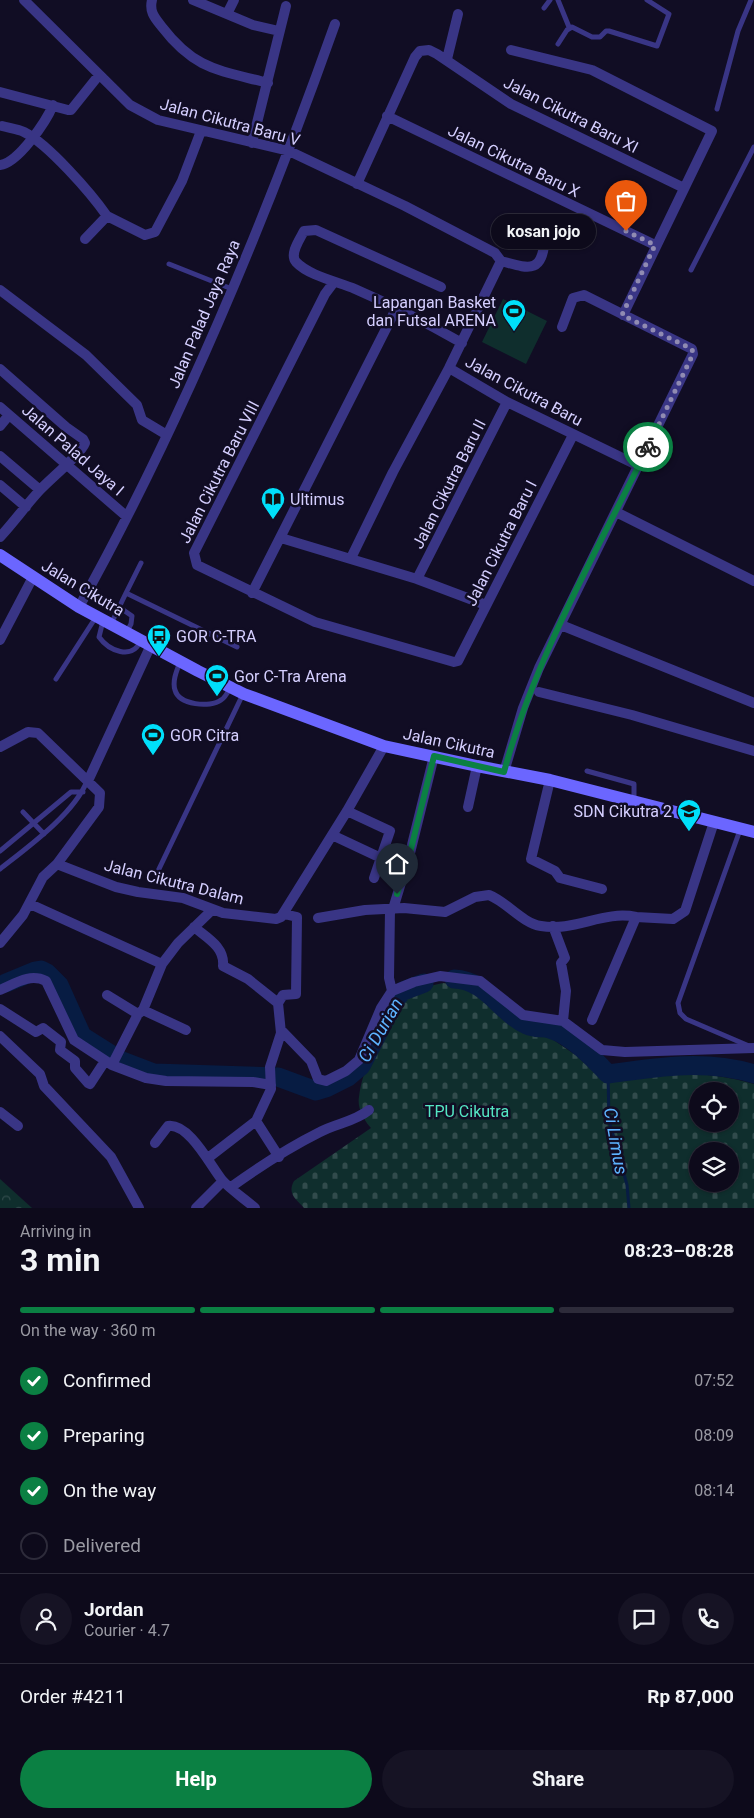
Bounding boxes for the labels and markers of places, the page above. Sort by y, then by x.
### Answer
pin [605,180,647,231]
callout: kosan jojo [491,214,596,248]
place label: Lapangan Basket dan Futsal ARENA [367,293,497,330]
sports icon: Lapangan Basket dan Futsal ARENA [501,298,527,332]
library icon: Ultimus [260,486,286,520]
place label: Ultimus [290,490,345,509]
bus stop icon: GOR C-TRA [146,623,172,657]
place label: GOR C-TRA [176,627,257,646]
sports icon: Gor C-Tra Arena [204,663,230,697]
place label: Gor C-Tra Arena [234,667,347,686]
sports icon: GOR Citra [140,722,166,756]
place label: GOR Citra [170,726,239,745]
school or university icon: SDN Cikutra 2 [676,798,702,832]
place label: SDN Cikutra 2 [573,802,672,821]
pin [376,843,418,894]

